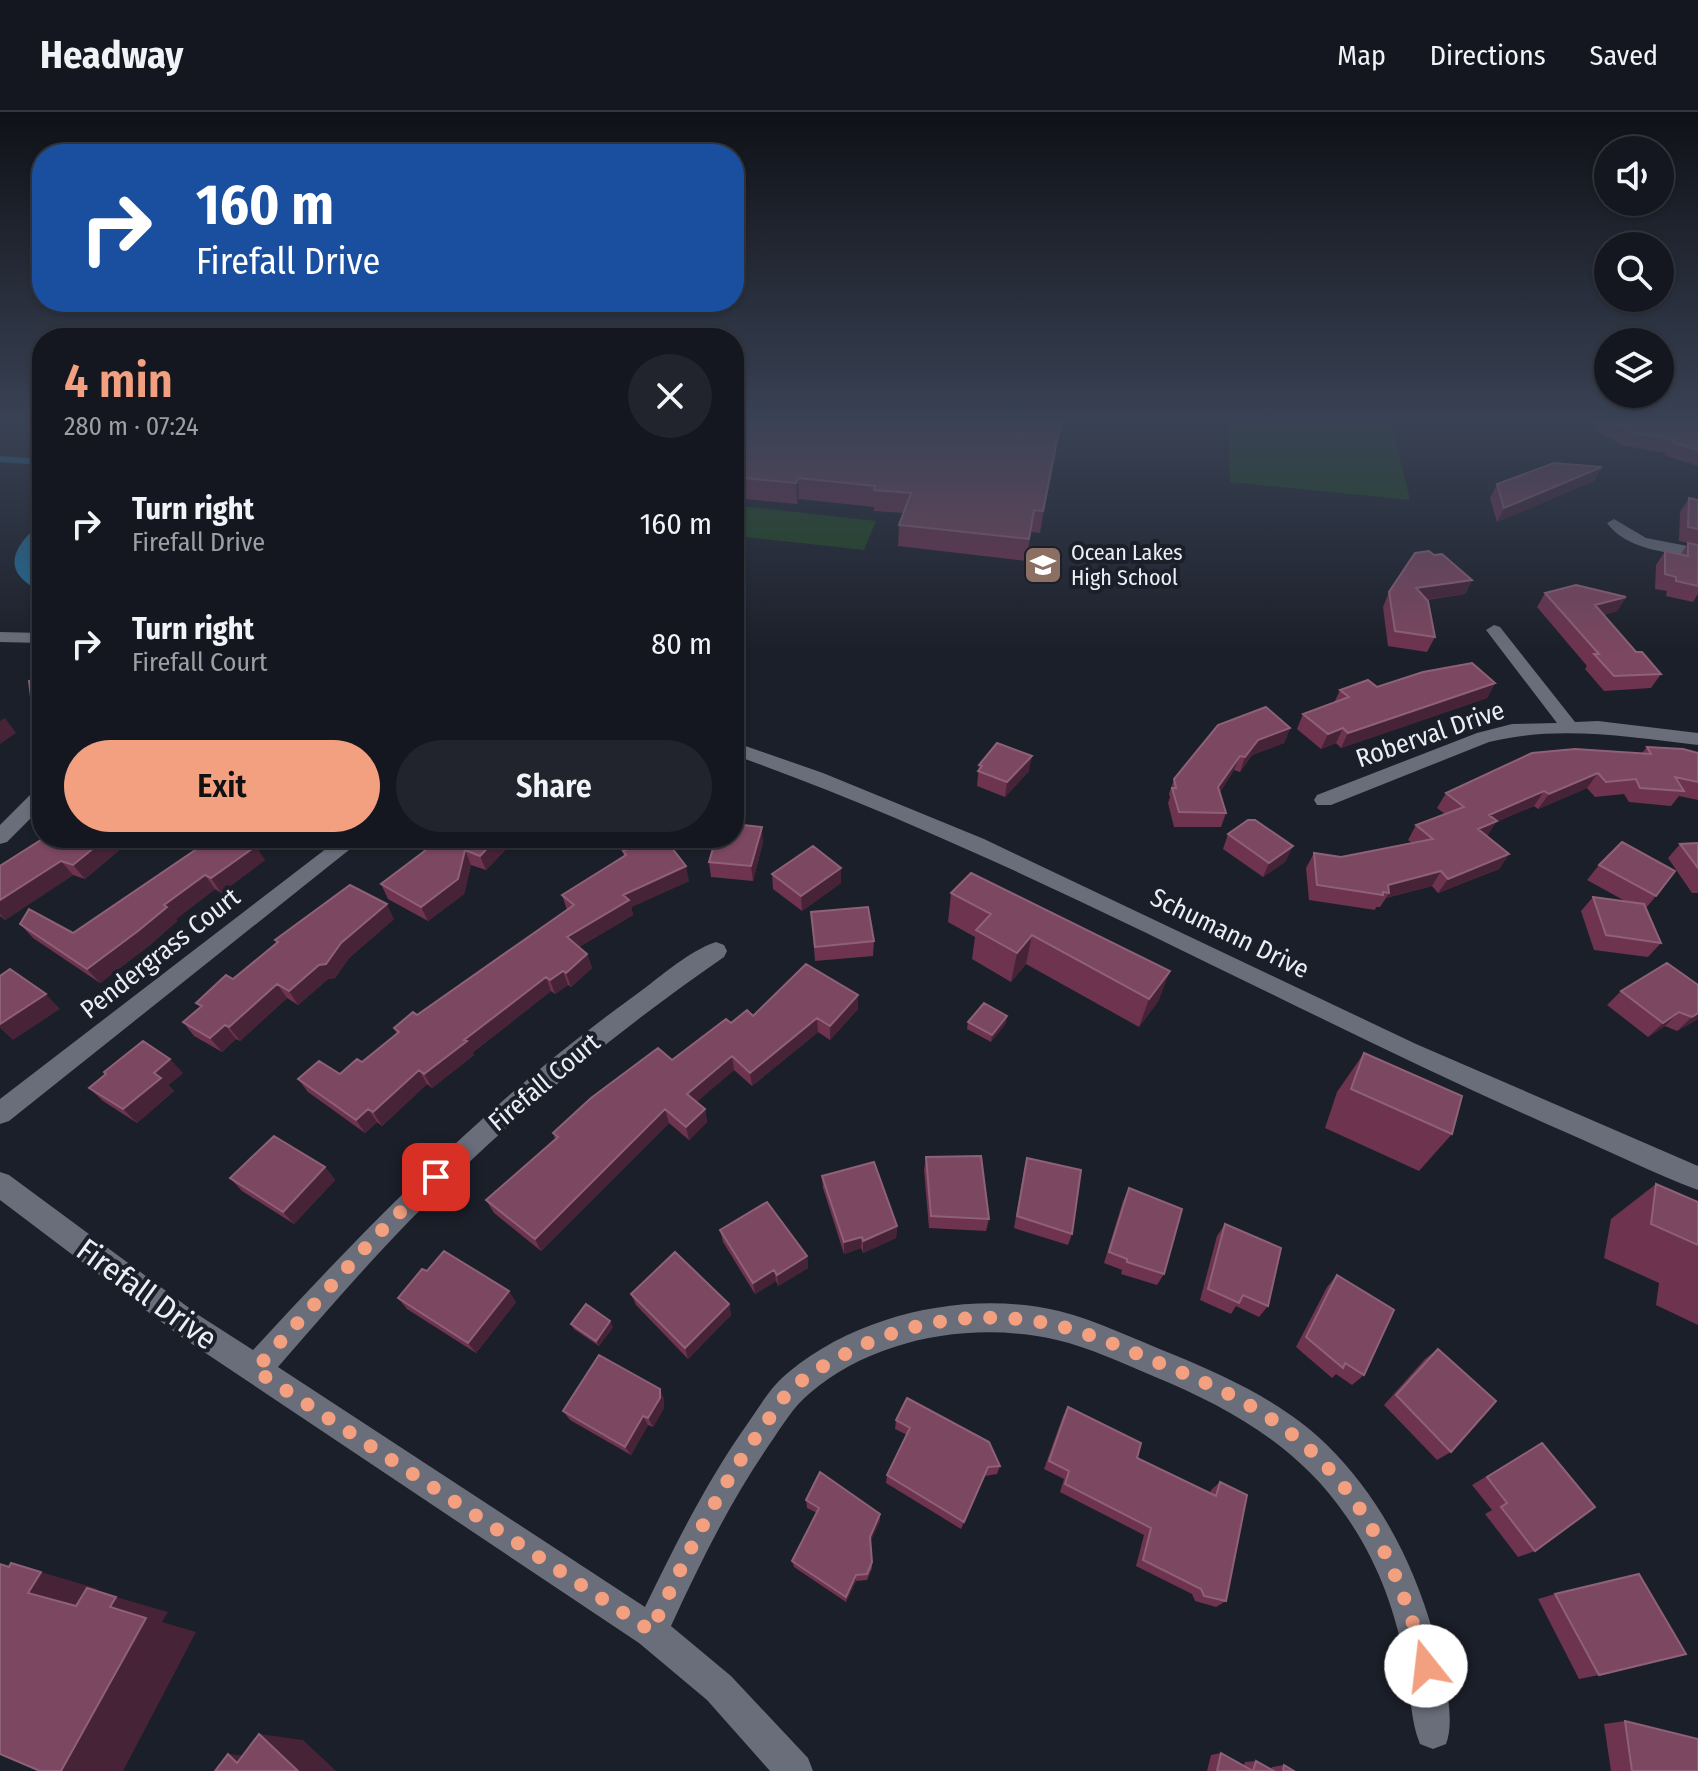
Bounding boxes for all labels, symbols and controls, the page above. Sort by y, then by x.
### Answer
text: Headway [40,32,183,78]
text: Map [1337,39,1386,72]
text: Directions [1430,39,1546,72]
text: Saved [1590,39,1658,72]
map controls [1594,136,1674,408]
button: sound [1594,136,1674,216]
text: 160 m [196,172,334,239]
icon: right [64,176,168,280]
button: search [1594,232,1674,312]
text: Firefall Drive [196,240,380,284]
button: layers [1594,328,1674,408]
text: 4 min [64,352,173,410]
button: close [628,354,712,438]
text: 280 m · 07:24 [64,411,199,442]
text: Turn right [132,491,254,527]
icon: right [64,502,108,546]
text: 160 m [640,506,712,542]
text: Firefall Drive [132,527,265,558]
place label: Ocean Lakes High School [1071,539,1183,591]
school or university icon: Ocean Lakes High School [1022,544,1064,586]
text: Turn right [132,611,254,647]
icon: right [64,622,108,666]
text: 80 m [651,626,712,662]
text: Firefall Court [132,647,268,678]
street label: Roberval Drive [1352,695,1508,774]
button: Exit [64,740,380,832]
button: Share [396,740,712,832]
street label: Pendergrass Court [75,881,246,1025]
street label: Schumann Drive [1145,882,1314,985]
street label: Firefall Court [482,1027,607,1138]
pin [402,1143,470,1211]
icon: arrive [414,1155,458,1199]
street label: Firefall Drive [70,1230,224,1358]
position arrow [1384,1624,1468,1708]

